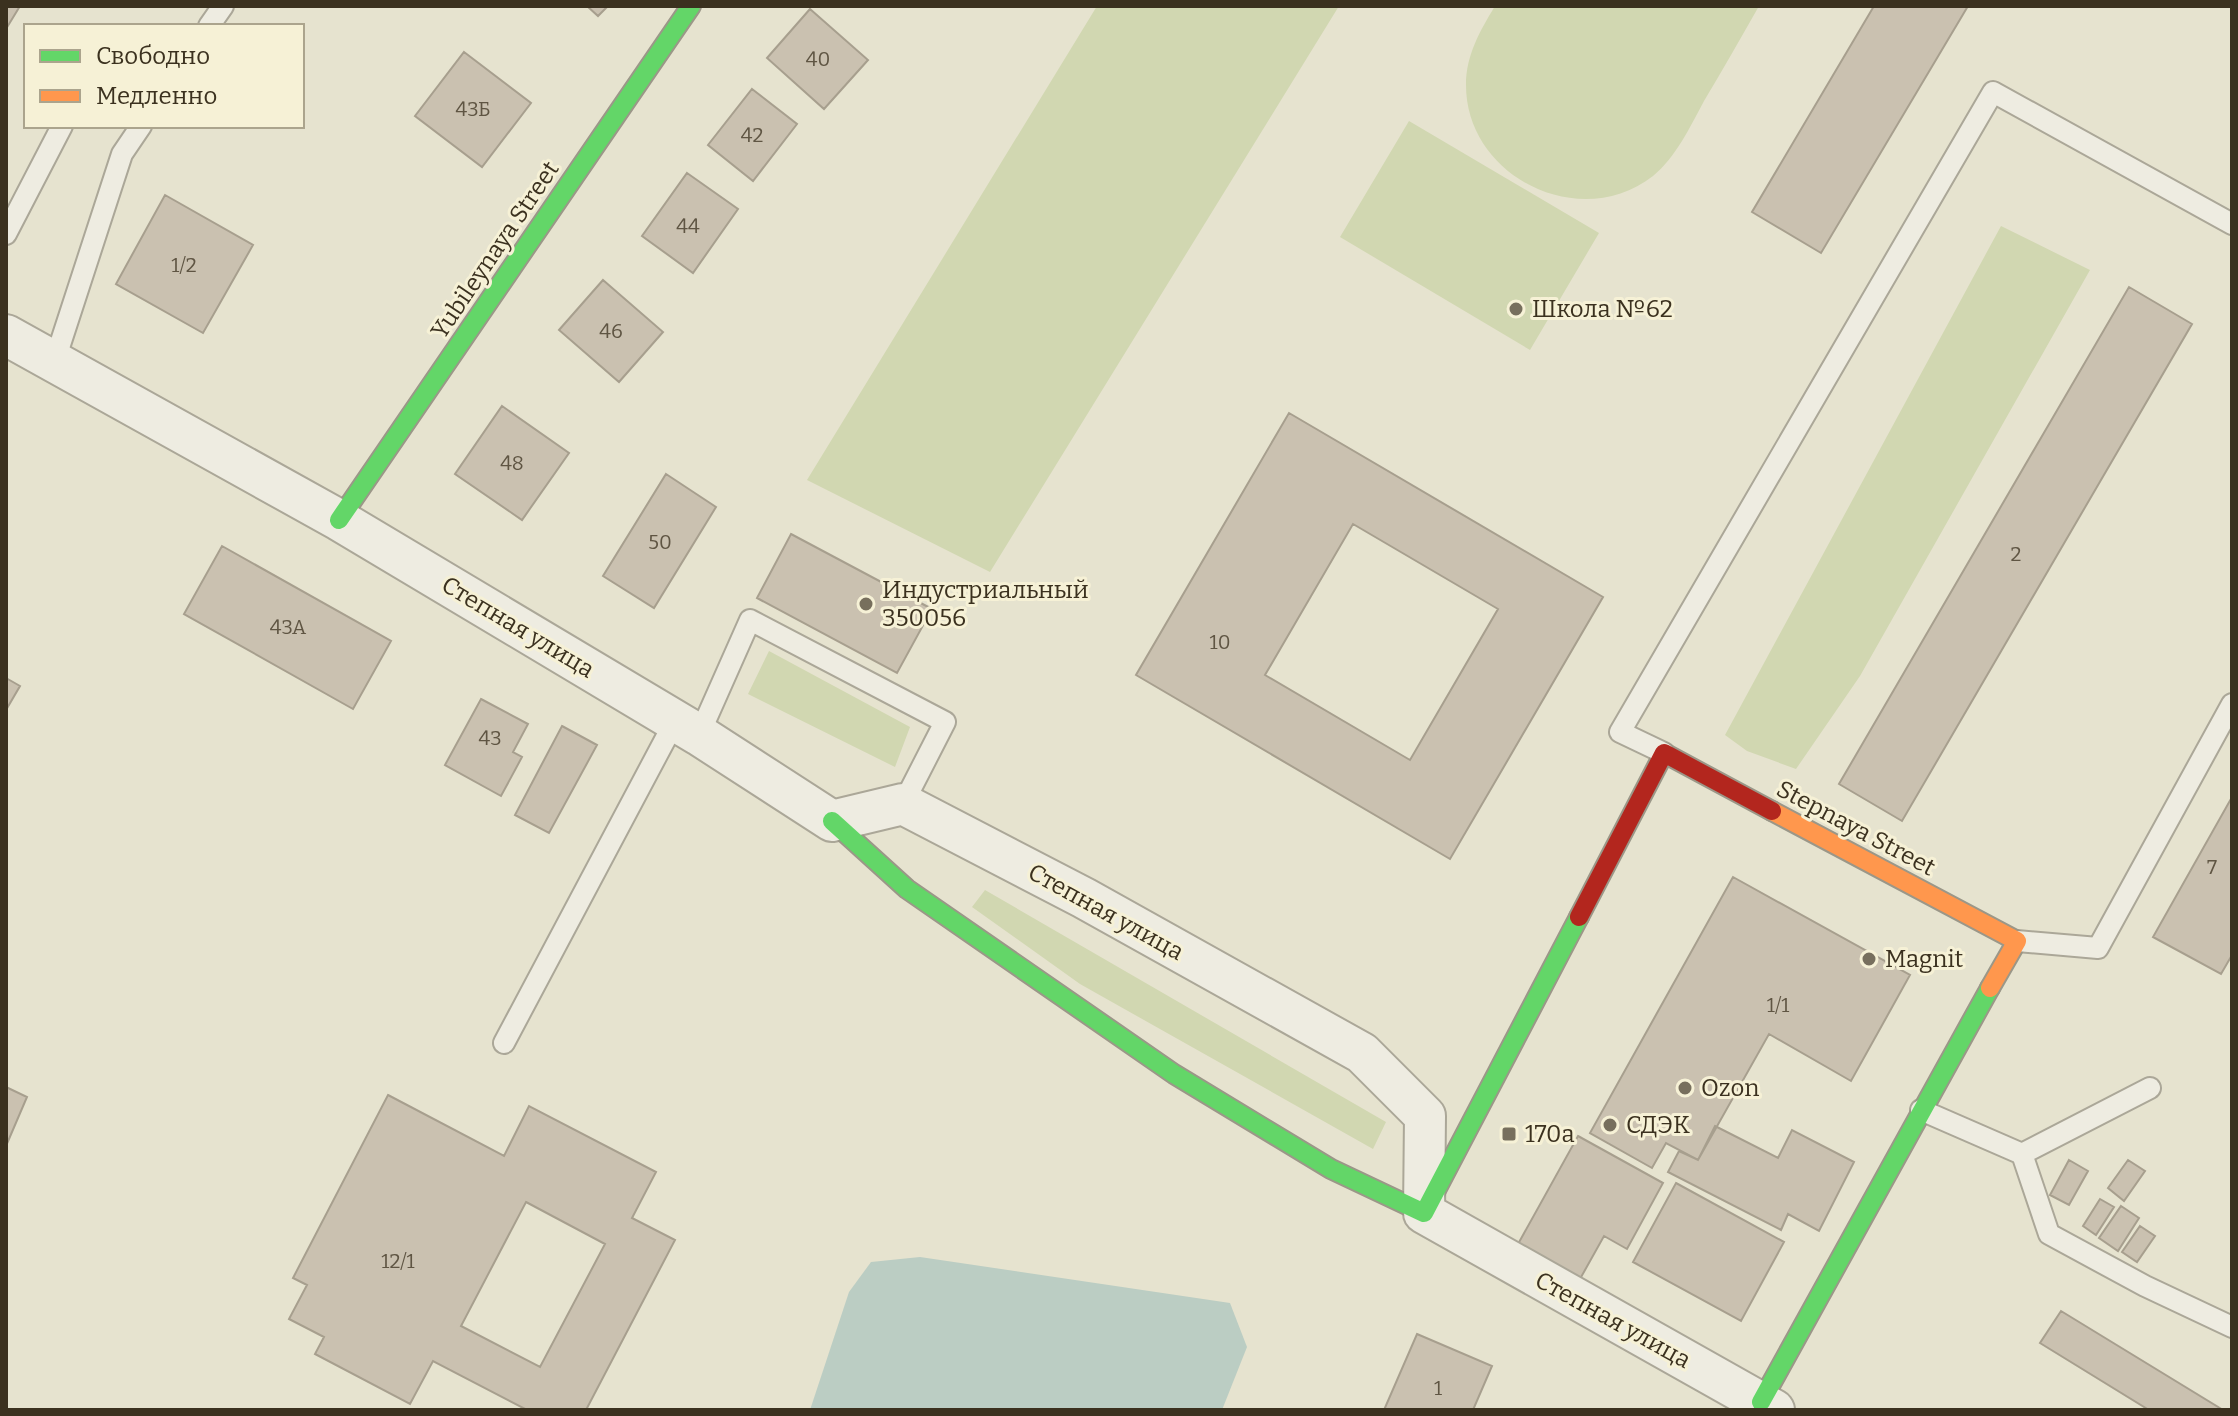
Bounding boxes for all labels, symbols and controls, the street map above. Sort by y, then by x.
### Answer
legend [24,24,304,128]
text: Свободно [96,42,210,70]
house number: 40 [806,47,830,71]
text: Медленно [96,82,217,110]
house number: 43Б [455,97,491,121]
house number: 42 [741,123,763,147]
street label: Yubileynaya Street [425,156,565,344]
house number: 44 [676,214,700,238]
house number: 1/2 [171,253,197,277]
place label: Школа №62 [1532,295,1673,323]
marker: Школа №62 [1507,300,1525,318]
house number: 46 [599,319,623,343]
house number: 48 [500,451,524,475]
house number: 50 [648,530,672,554]
house number: 2 [2011,542,2021,566]
street label: Степная улица [437,570,599,684]
place label: Индустриальный 350056 [882,576,1089,632]
marker: Индустриальный 350056 [857,595,875,613]
house number: 43А [270,615,307,639]
house number: 10 [1210,630,1230,654]
house number: 43 [478,726,502,750]
street label: Stepnaya Street [1772,774,1940,882]
house number: 7 [2207,855,2217,879]
street label: Степная улица [1023,858,1189,966]
place label: Magnit [1885,945,1964,973]
marker: Magnit [1860,950,1878,968]
house number: 1/1 [1767,993,1789,1017]
place label: Ozon [1701,1074,1759,1102]
marker: Ozon [1676,1079,1694,1097]
place label: СДЭК [1626,1111,1690,1139]
marker: СДЭК [1601,1116,1619,1134]
place label: 170а [1525,1120,1575,1148]
marker: 170а [1500,1125,1518,1143]
house number: 12/1 [381,1249,415,1273]
street label: Степная улица [1530,1266,1696,1374]
house number: 1 [1434,1376,1442,1400]

